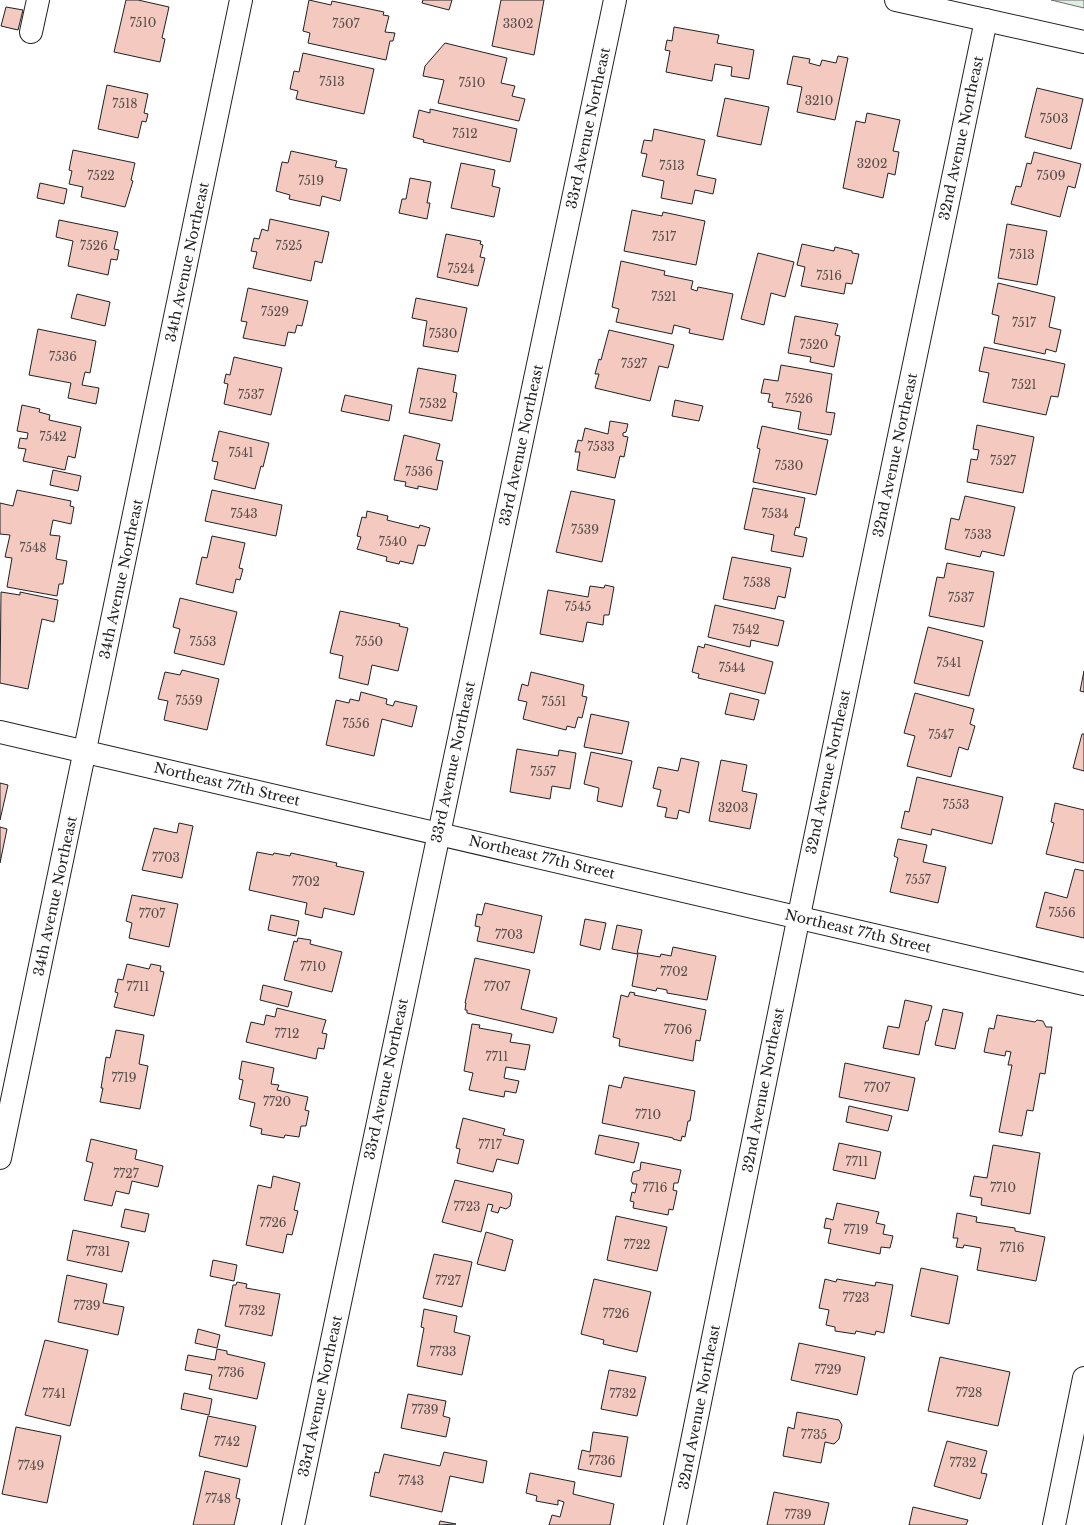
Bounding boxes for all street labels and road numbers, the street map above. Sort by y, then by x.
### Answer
street label: 33rd Avenue Northeast [562,45,614,210]
street label: 32nd Avenue Northeast [935,54,987,222]
street label: 34th Avenue Northeast [161,180,213,344]
street label: 33rd Avenue Northeast [495,362,547,527]
street label: 32nd Avenue Northeast [869,371,921,539]
street label: 34th Avenue Northeast [95,497,147,661]
street label: 33rd Avenue Northeast [427,679,479,844]
street label: 32nd Avenue Northeast [802,688,854,856]
street label: Northeast 77th Street [152,758,303,810]
street label: 34th Avenue Northeast [29,814,81,978]
street label: Northeast 77th Street [467,831,618,883]
street label: Northeast 77th Street [783,905,934,957]
street label: 33rd Avenue Northeast [360,996,412,1161]
street label: 32nd Avenue Northeast [738,1005,788,1174]
street label: 33rd Avenue Northeast [294,1313,346,1478]
street label: 32nd Avenue Northeast [674,1322,724,1491]

